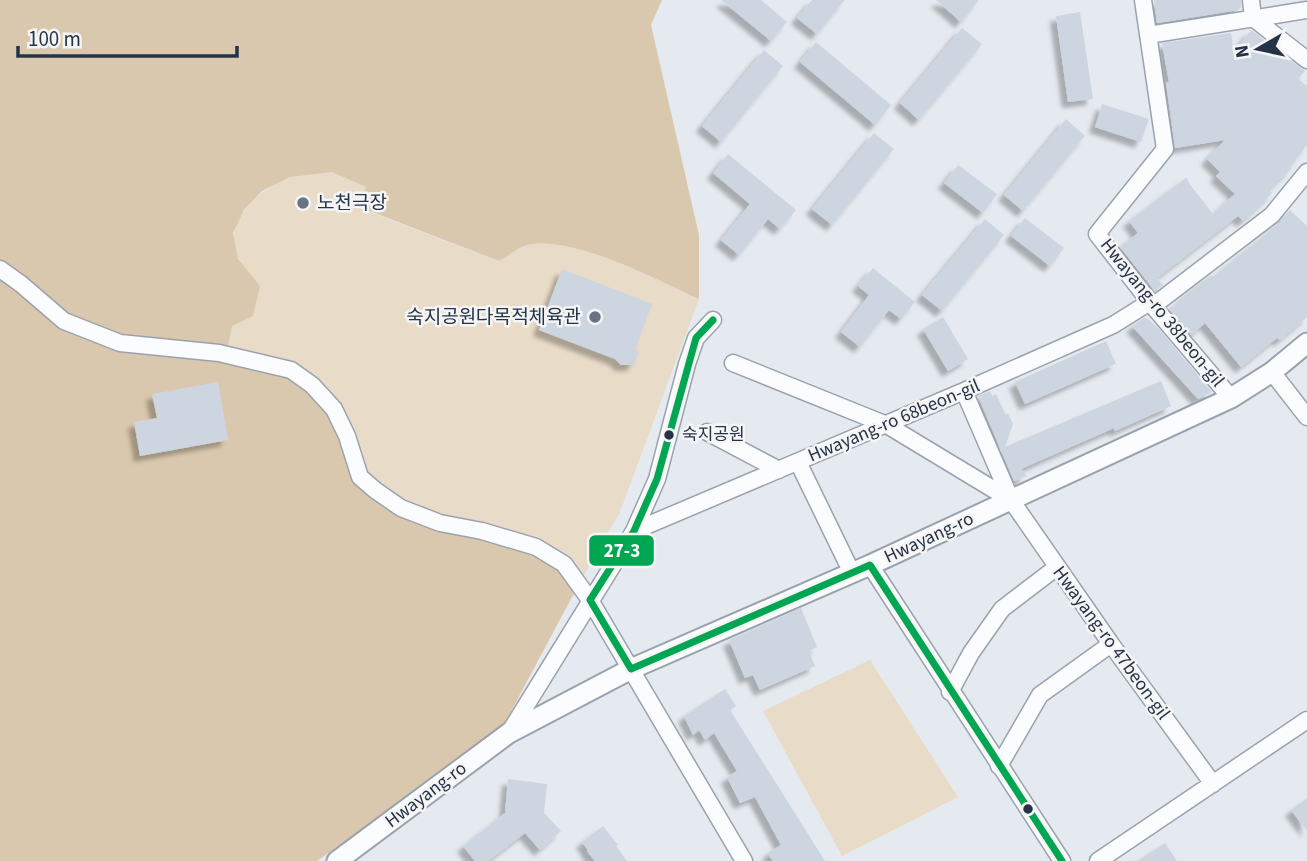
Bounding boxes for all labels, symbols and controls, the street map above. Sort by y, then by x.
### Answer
scale bar [18,14,236,58]
north arrow [1223,14,1293,84]
text: 100 m [28,24,81,54]
text: N [1228,43,1257,60]
place label: 노천극장 [317,190,387,217]
marker: 노천극장 [295,195,311,211]
street label: Hwayang-ro 38beon-gil [1093,233,1231,393]
place label: 숙지공원다목적체육관 [406,304,581,331]
marker: 숙지공원다목적체육관 [587,309,603,325]
street label: Hwayang-ro 68beon-gil [804,372,984,469]
place label: 숙지공원 [682,423,745,447]
marker: 숙지공원 [662,428,676,442]
street label: Hwayang-ro [880,505,978,571]
line badge: 27-3 [588,534,655,567]
text: 27-3 [604,538,640,565]
street label: Hwayang-ro 47beon-gil [1046,560,1176,726]
street label: Hwayang-ro [380,755,472,835]
unlabelled marker [1021,802,1035,816]

